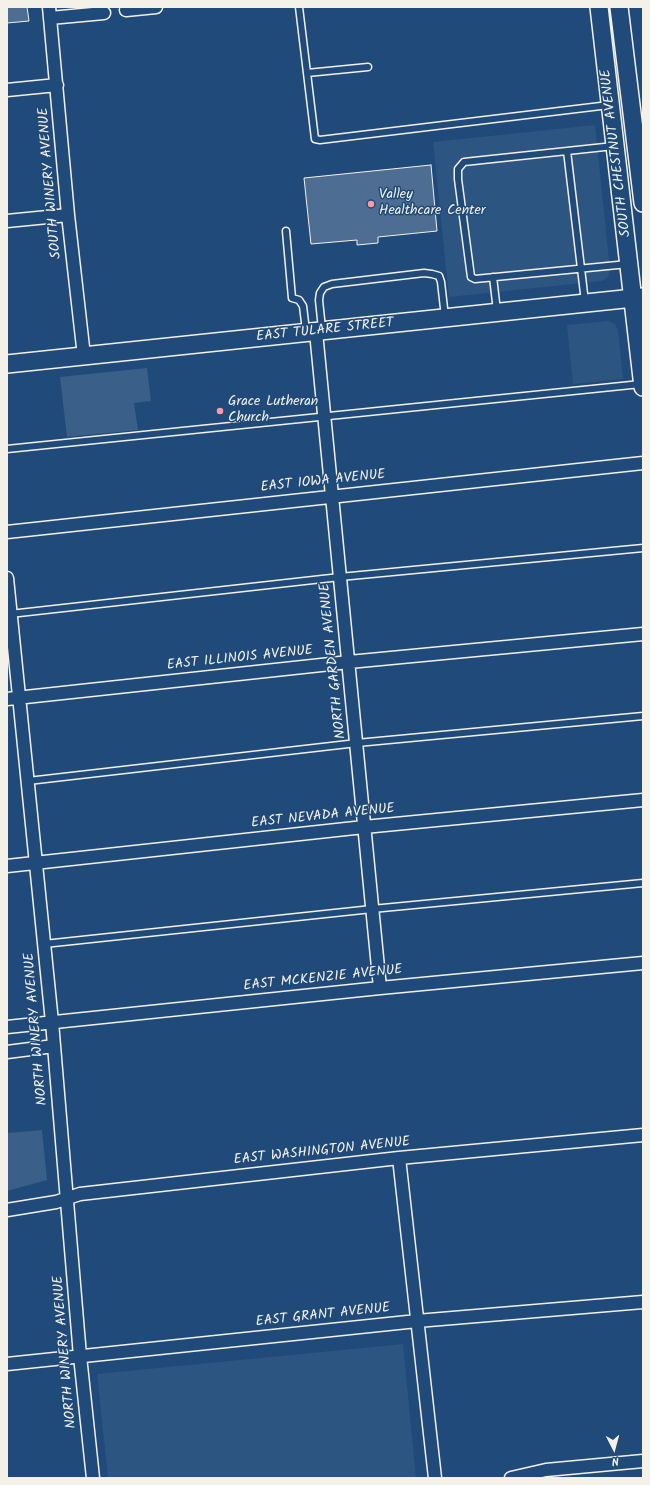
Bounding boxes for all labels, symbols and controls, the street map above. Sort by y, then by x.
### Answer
street label: SOUTH CHESTNUT AVENUE [598,68,636,238]
street label: SOUTH WINERY AVENUE [36,107,66,259]
place label: Valley Healthcare Center [379,188,485,220]
marker: Valley Healthcare Center [366,199,376,209]
street label: EAST TULARE STREET [255,315,395,347]
place label: Grace Lutheran Church [228,395,318,428]
marker: Grace Lutheran Church [215,406,225,416]
street label: EAST IOWA AVENUE [260,467,386,497]
street label: NORTH GARDEN AVENUE [317,582,351,740]
street label: EAST ILLINOIS AVENUE [166,643,314,675]
street label: EAST NEVADA AVENUE [250,801,396,833]
street label: NORTH WINERY AVENUE [22,952,52,1106]
street label: EAST MCKENZIE AVENUE [243,962,403,996]
street label: EAST WASHINGTON AVENUE [233,1134,411,1170]
street label: NORTH WINERY AVENUE [51,1275,81,1429]
street label: EAST GRANT AVENUE [255,1301,391,1331]
north arrow [594,1429,634,1469]
text: N [611,1452,620,1470]

